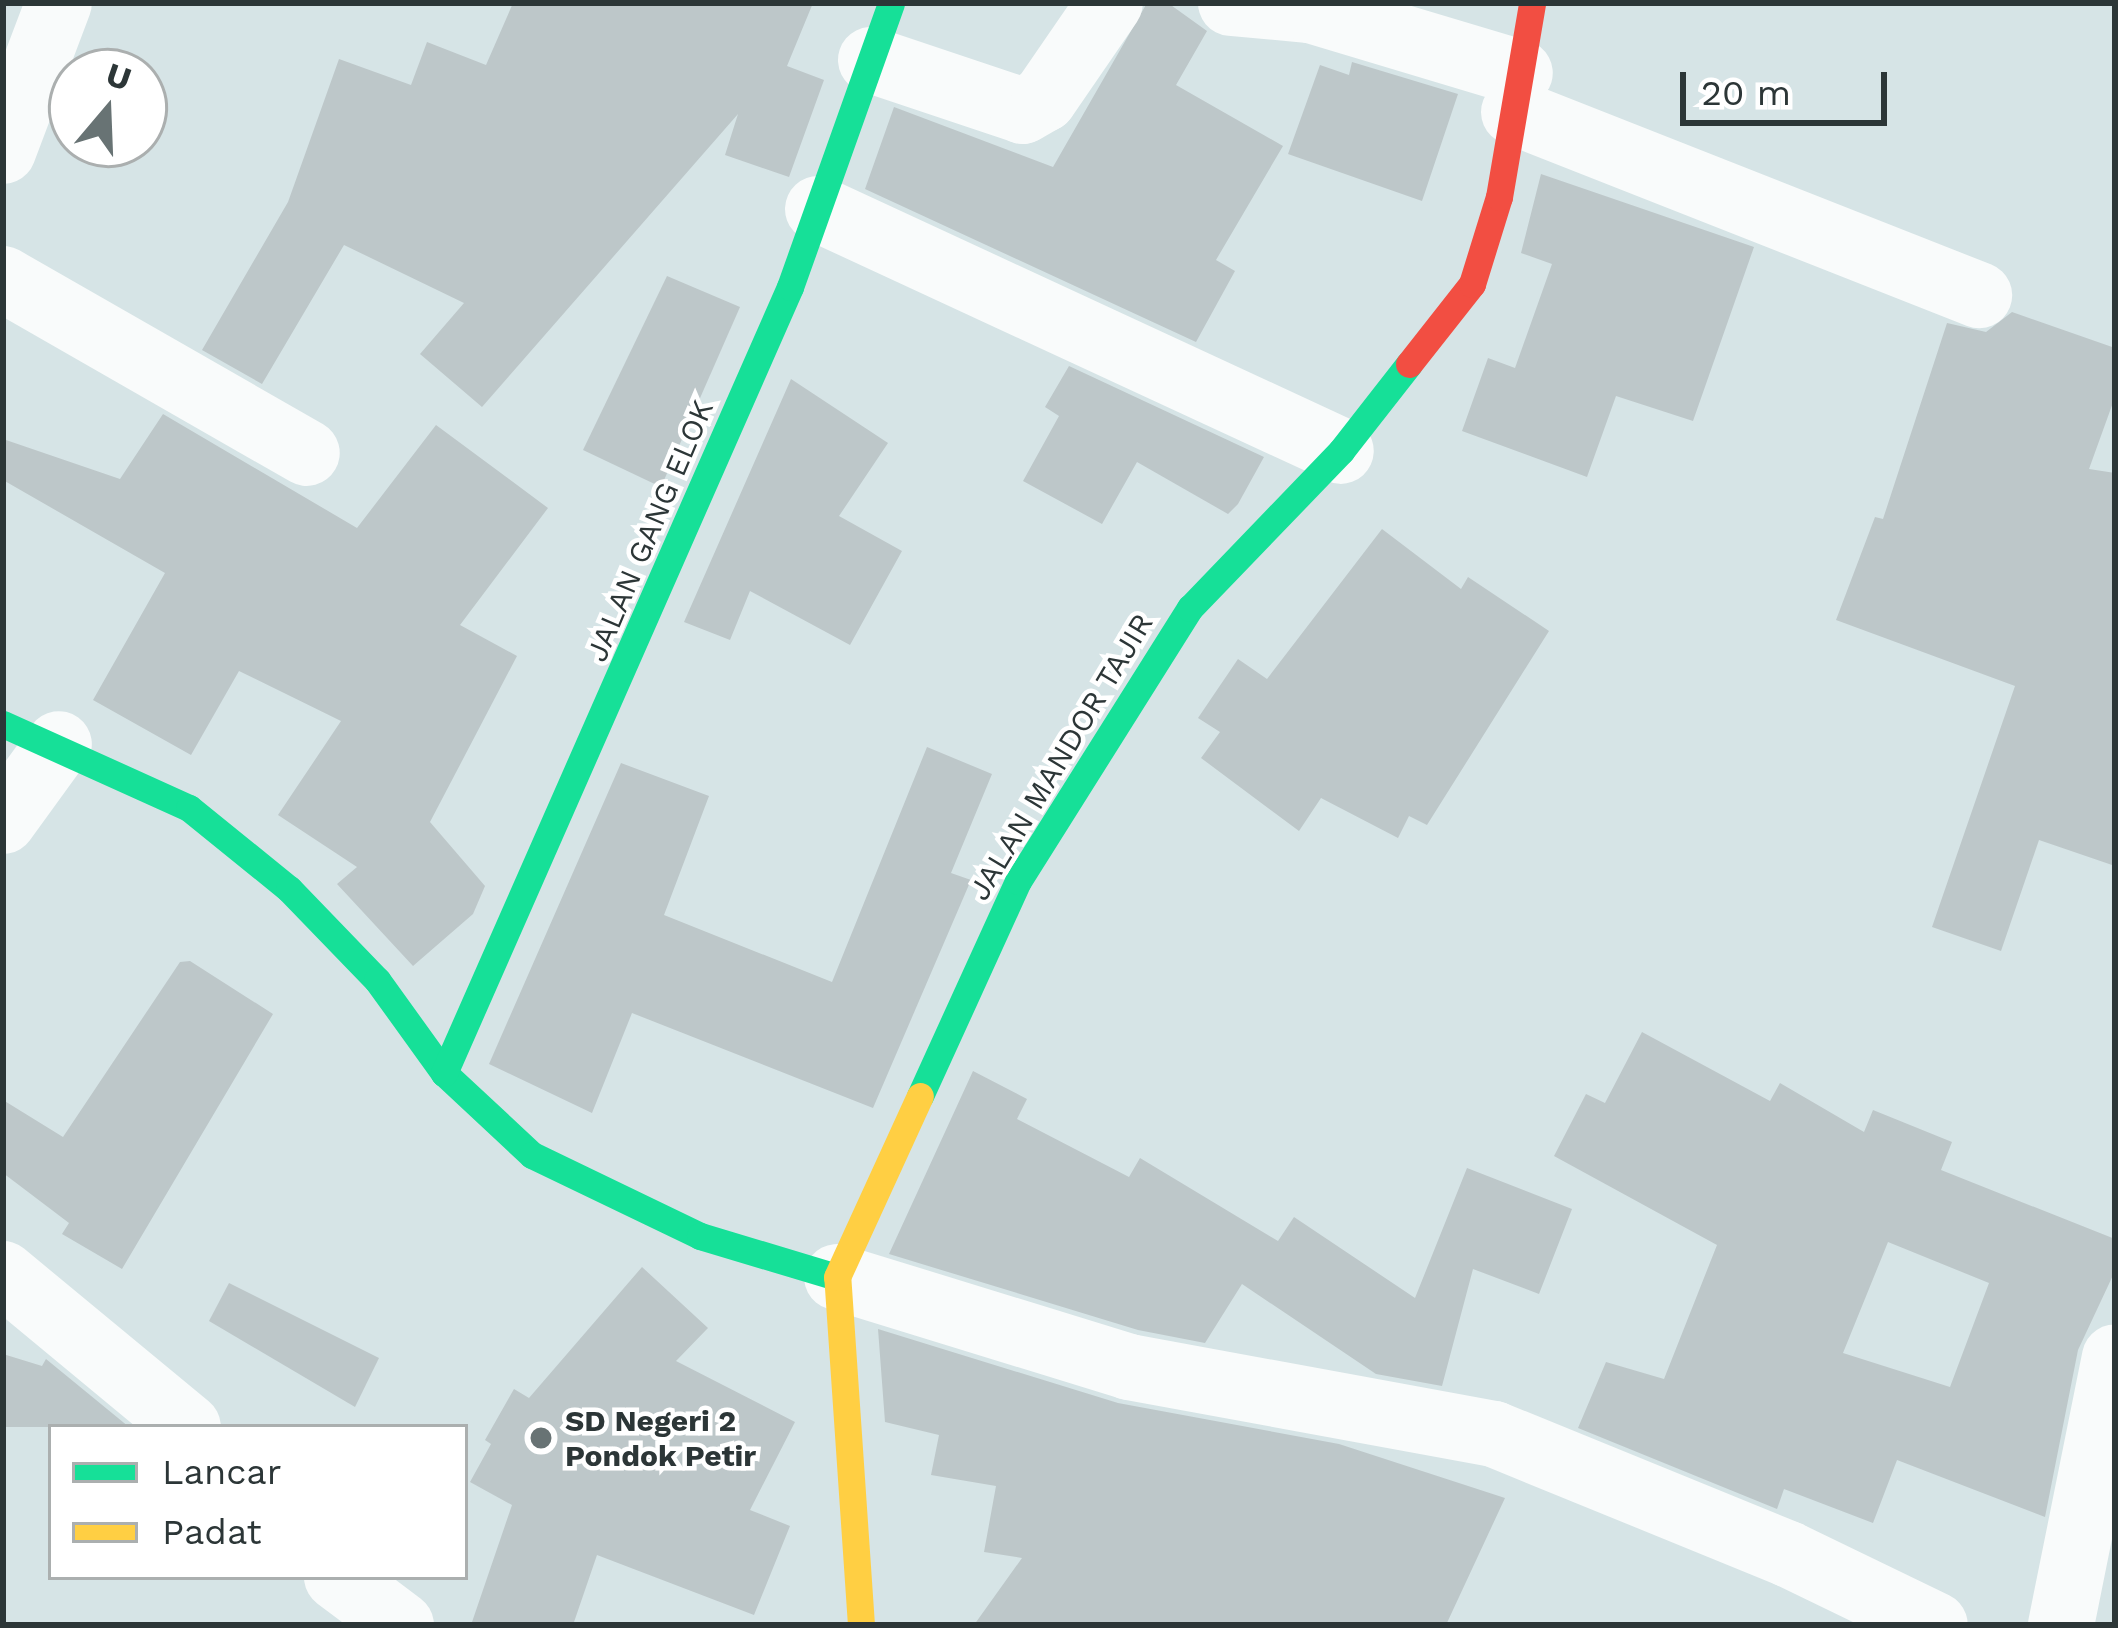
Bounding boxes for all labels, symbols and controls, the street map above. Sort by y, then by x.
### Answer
north arrow [48,48,168,168]
scale bar [1686,48,1893,122]
text: U [101,54,136,99]
text: 20 m [1701,72,1791,114]
street label: JALAN GANG ELOK [579,395,721,667]
street label: JALAN MANDOR TAJIR [961,607,1161,907]
place label: SD Negeri 2 Pondok Petir [565,1403,757,1474]
legend [48,1424,468,1580]
marker: SD Negeri 2 Pondok Petir [528,1425,554,1451]
text: Lancar [162,1451,281,1493]
text: Padat [162,1511,262,1553]

